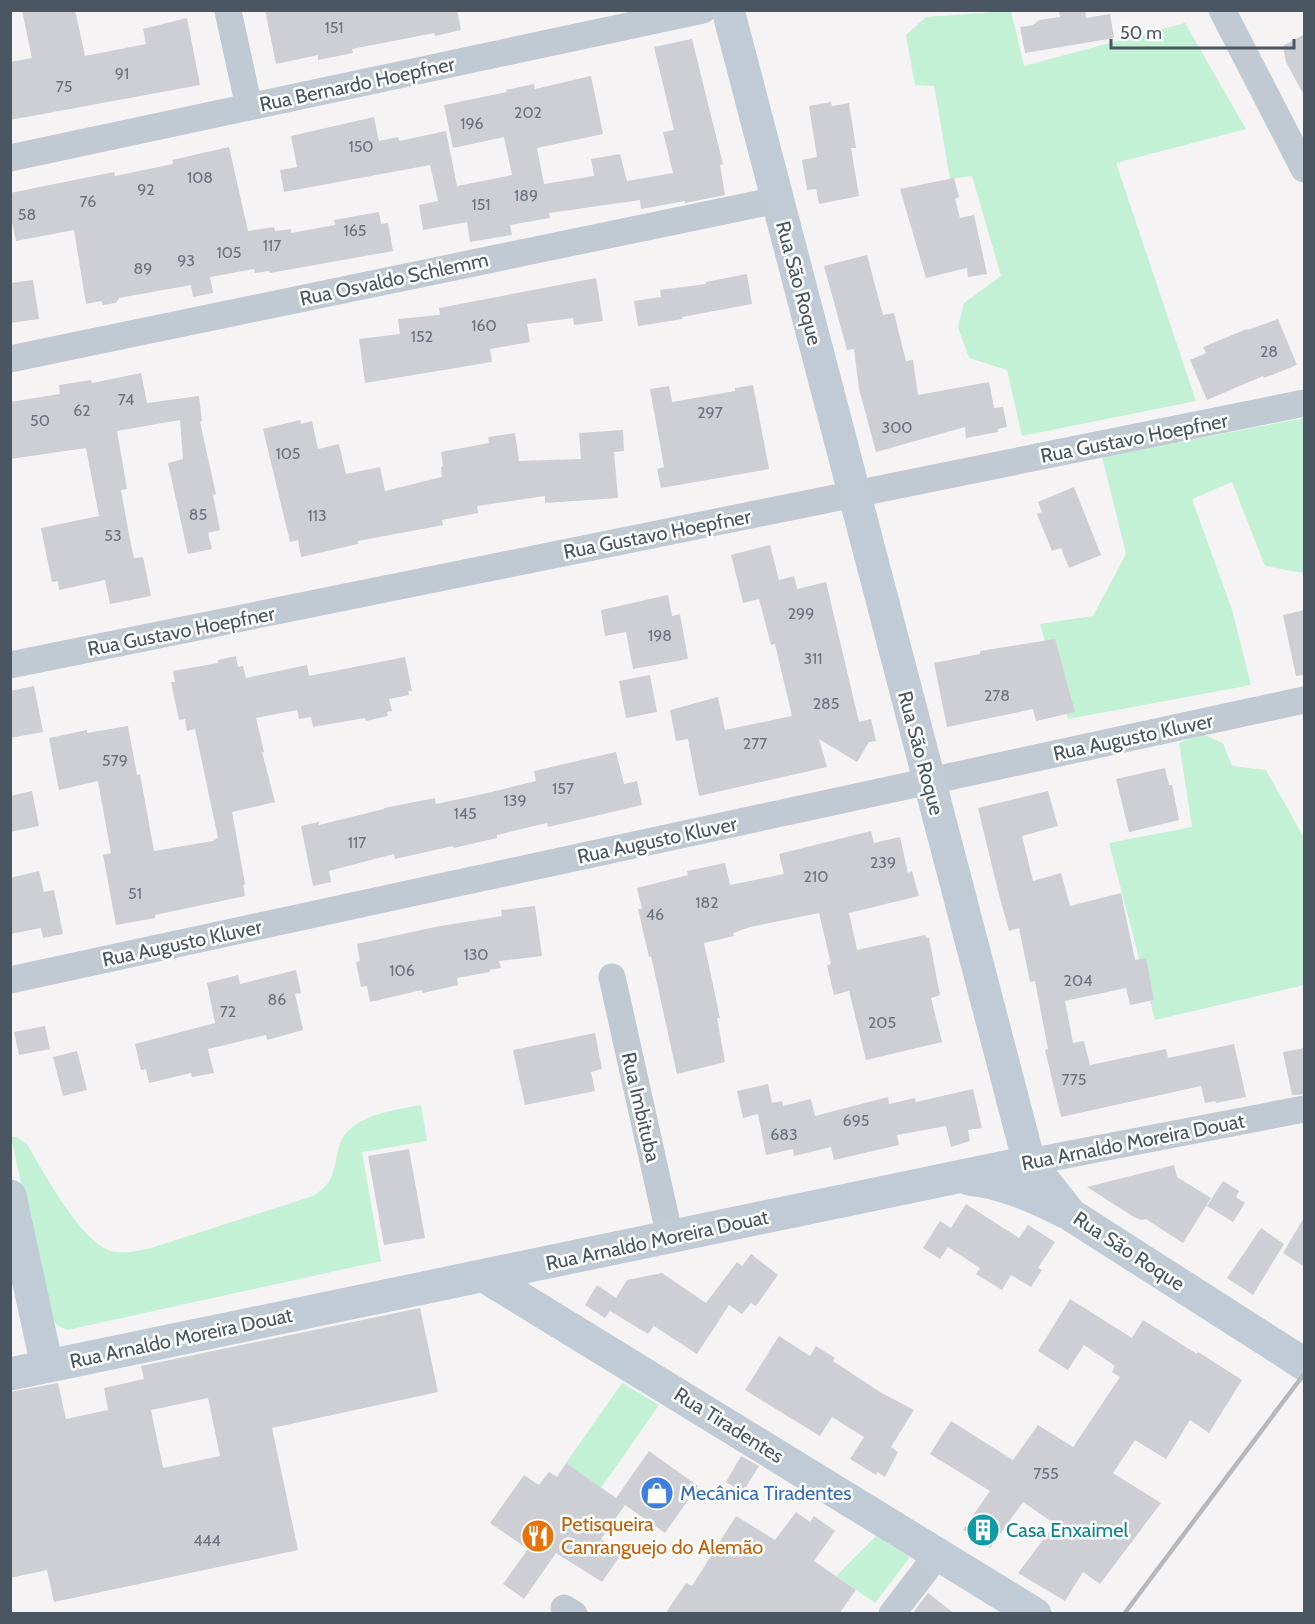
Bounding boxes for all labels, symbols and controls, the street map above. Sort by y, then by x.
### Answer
scale bar [1111,12,1294,50]
house number: 151 [324,18,344,37]
text: 50 m [1120,22,1162,44]
street label: Rua Bernardo Hoepfner [257,51,457,116]
house number: 91 [115,64,129,83]
house number: 75 [56,77,72,96]
house number: 202 [514,103,542,122]
house number: 196 [460,114,484,133]
house number: 150 [348,137,374,156]
house number: 108 [187,168,213,187]
house number: 92 [137,180,155,199]
house number: 189 [514,186,538,205]
house number: 76 [80,192,96,211]
house number: 151 [471,195,491,214]
house number: 58 [18,205,36,224]
street label: Rua São Roque [771,218,827,348]
house number: 165 [344,221,366,240]
house number: 117 [263,236,281,255]
house number: 105 [216,243,242,262]
street label: Rua Osvaldo Schlemm [298,247,490,311]
house number: 93 [177,251,195,270]
house number: 89 [134,259,152,278]
house number: 160 [471,316,497,335]
house number: 152 [411,327,433,346]
house number: 28 [1260,342,1278,361]
house number: 74 [118,390,134,409]
house number: 62 [73,401,91,420]
house number: 297 [697,403,723,422]
street label: Rua Gustavo Hoepfner [1038,408,1230,468]
house number: 50 [30,411,50,430]
house number: 300 [882,418,913,437]
house number: 105 [275,444,301,463]
street label: Rua Gustavo Hoepfner [561,504,753,564]
house number: 85 [189,505,207,524]
house number: 113 [307,506,327,525]
house number: 53 [104,526,122,545]
street label: Rua Gustavo Hoepfner [85,601,277,661]
house number: 299 [788,604,814,623]
house number: 198 [648,626,672,645]
house number: 311 [803,649,823,668]
house number: 278 [984,686,1010,705]
street label: Rua São Roque [893,688,949,818]
house number: 285 [813,694,839,713]
street label: Rua Augusto Kluver [1051,708,1216,766]
house number: 277 [743,734,767,753]
house number: 579 [102,751,128,770]
house number: 157 [552,779,574,798]
house number: 139 [504,791,526,810]
house number: 145 [453,804,477,823]
street label: Rua Augusto Kluver [575,811,740,869]
house number: 117 [348,833,366,852]
house number: 239 [870,853,896,872]
house number: 210 [804,867,828,886]
house number: 51 [128,884,142,903]
house number: 182 [695,893,719,912]
house number: 46 [646,905,664,924]
street label: Rua Augusto Kluver [100,914,265,972]
house number: 130 [463,945,489,964]
house number: 106 [389,961,415,980]
house number: 204 [1064,971,1092,990]
house number: 86 [268,990,286,1009]
house number: 72 [220,1002,236,1021]
house number: 205 [868,1013,896,1032]
street label: Rua Imbituba [617,1050,665,1165]
house number: 775 [1062,1070,1086,1089]
street label: Rua Arnaldo Moreira Douat [1019,1109,1247,1175]
house number: 695 [843,1111,869,1130]
house number: 683 [770,1125,798,1144]
street label: Rua Arnaldo Moreira Douat [544,1205,771,1275]
street label: Rua São Roque [1069,1206,1189,1296]
street label: Rua Arnaldo Moreira Douat [68,1303,295,1373]
street label: Rua Tiradentes [670,1382,788,1468]
house number: 755 [1033,1464,1059,1483]
shop icon: Mecânica Tiradentes [639,1475,675,1511]
place label: Mecânica Tiradentes [680,1481,852,1505]
place label: Petisqueira Canranguejo do Alemão [561,1512,763,1559]
building icon: Casa Enxaimel [965,1512,1001,1548]
restaurant icon: Petisqueira Canranguejo do Alemão [520,1518,556,1554]
place label: Casa Enxaimel [1006,1518,1128,1542]
house number: 444 [193,1531,221,1550]

